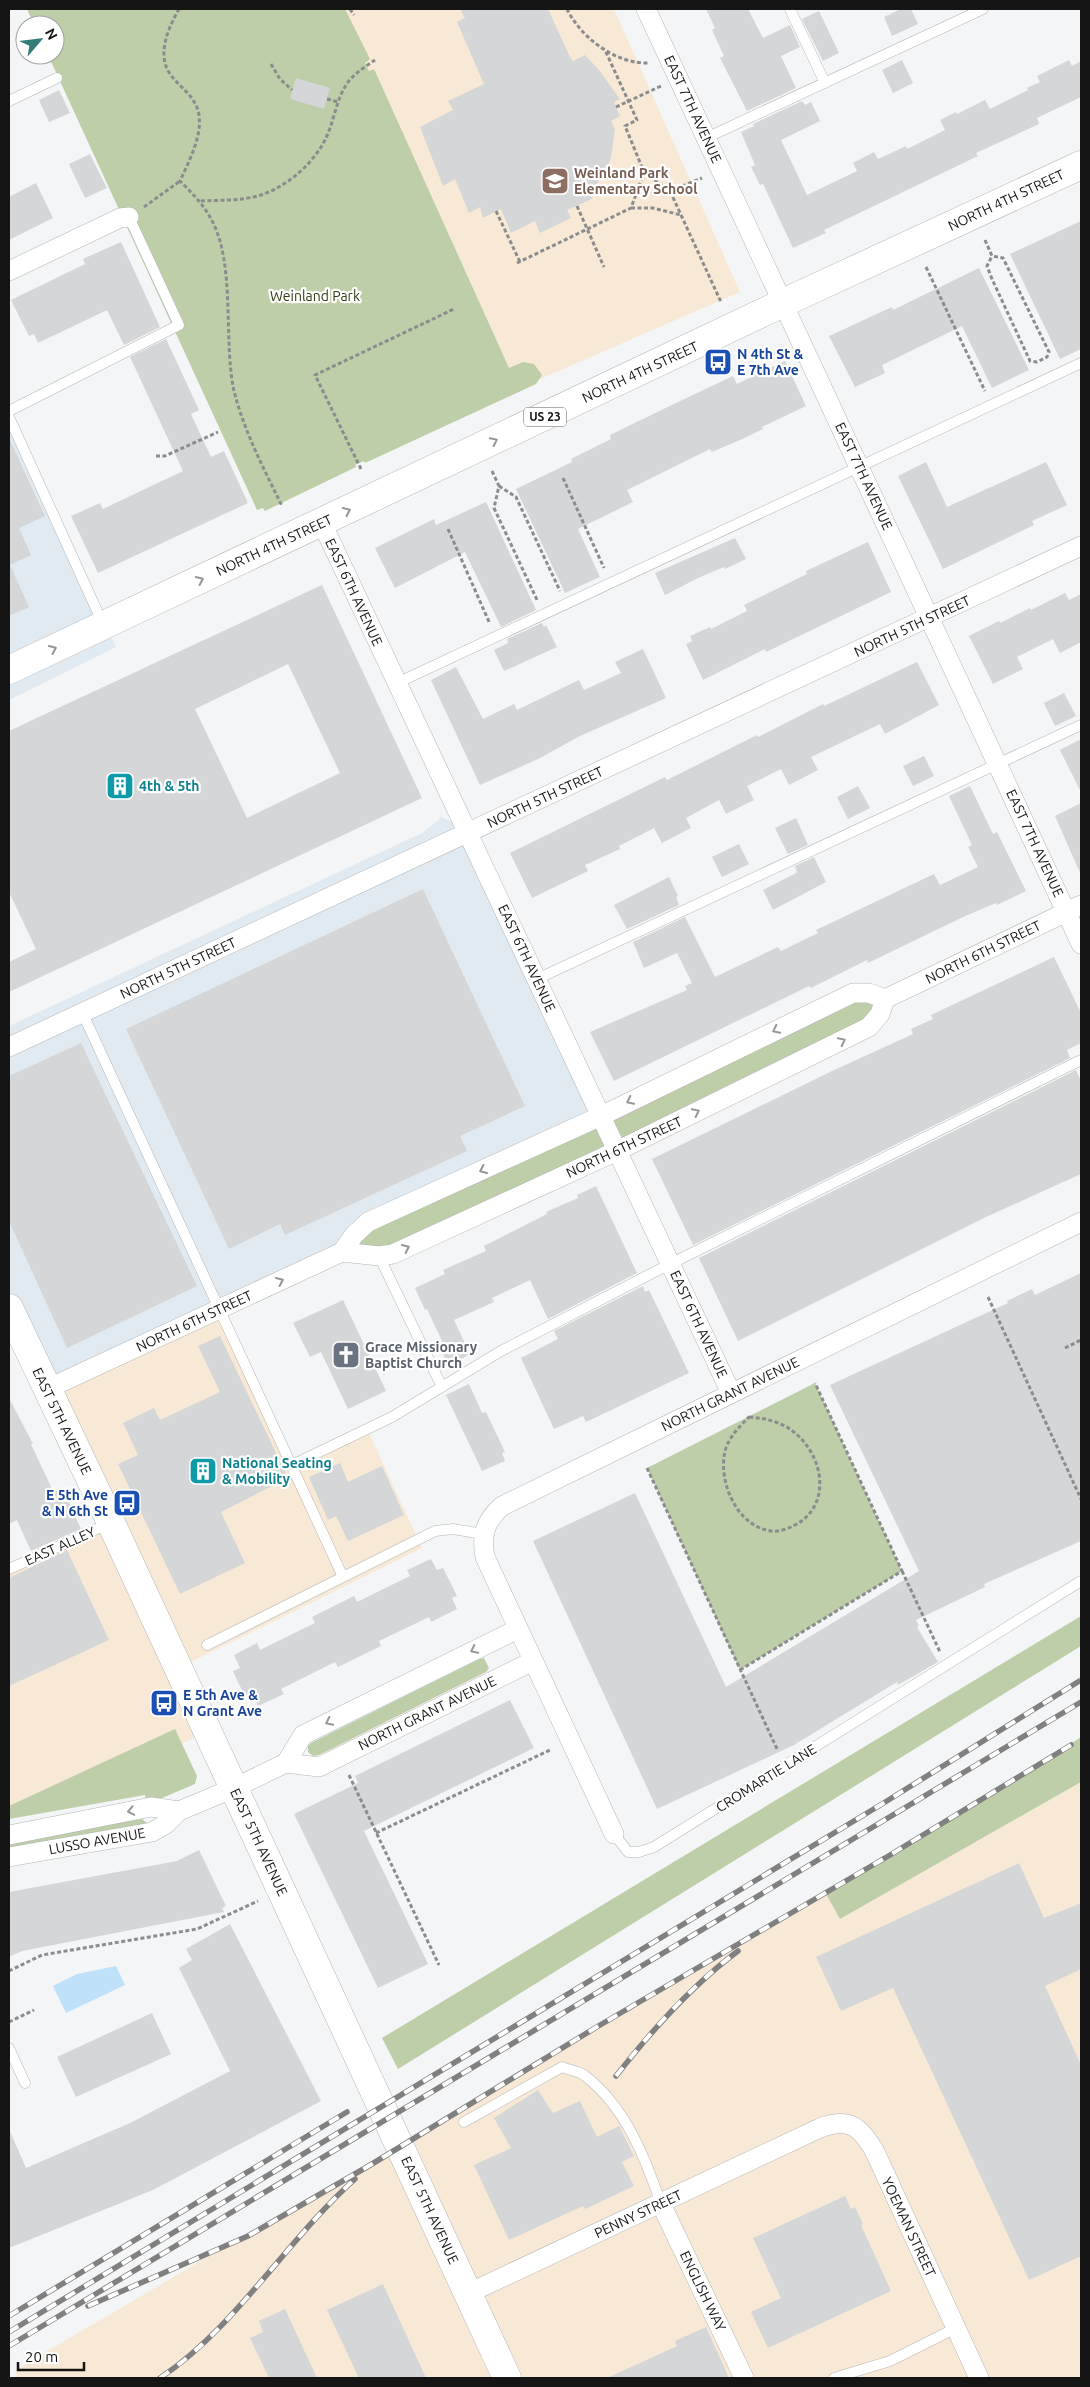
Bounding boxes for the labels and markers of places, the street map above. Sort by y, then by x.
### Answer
place label: Weinland Park Elementary School [574,165,697,197]
school or university icon: Weinland Park Elementary School [540,166,570,196]
place label: N 4th St & E 7th Ave [737,346,804,378]
bus stop icon: N 4th St & E 7th Ave [703,347,733,377]
building icon: 4th & 5th [105,771,135,801]
place label: 4th & 5th [139,778,200,794]
place label: Grace Missionary Baptist Church [365,1339,478,1371]
church icon: Grace Missionary Baptist Church [331,1340,361,1370]
place label: National Seating & Mobility [222,1455,332,1487]
building icon: National Seating & Mobility [188,1456,218,1486]
place label: E 5th Ave & N 6th St [42,1487,108,1519]
bus stop icon: E 5th Ave & N 6th St [112,1488,142,1518]
place label: E 5th Ave & N Grant Ave [183,1687,262,1719]
bus stop icon: E 5th Ave & N Grant Ave [149,1688,179,1718]

